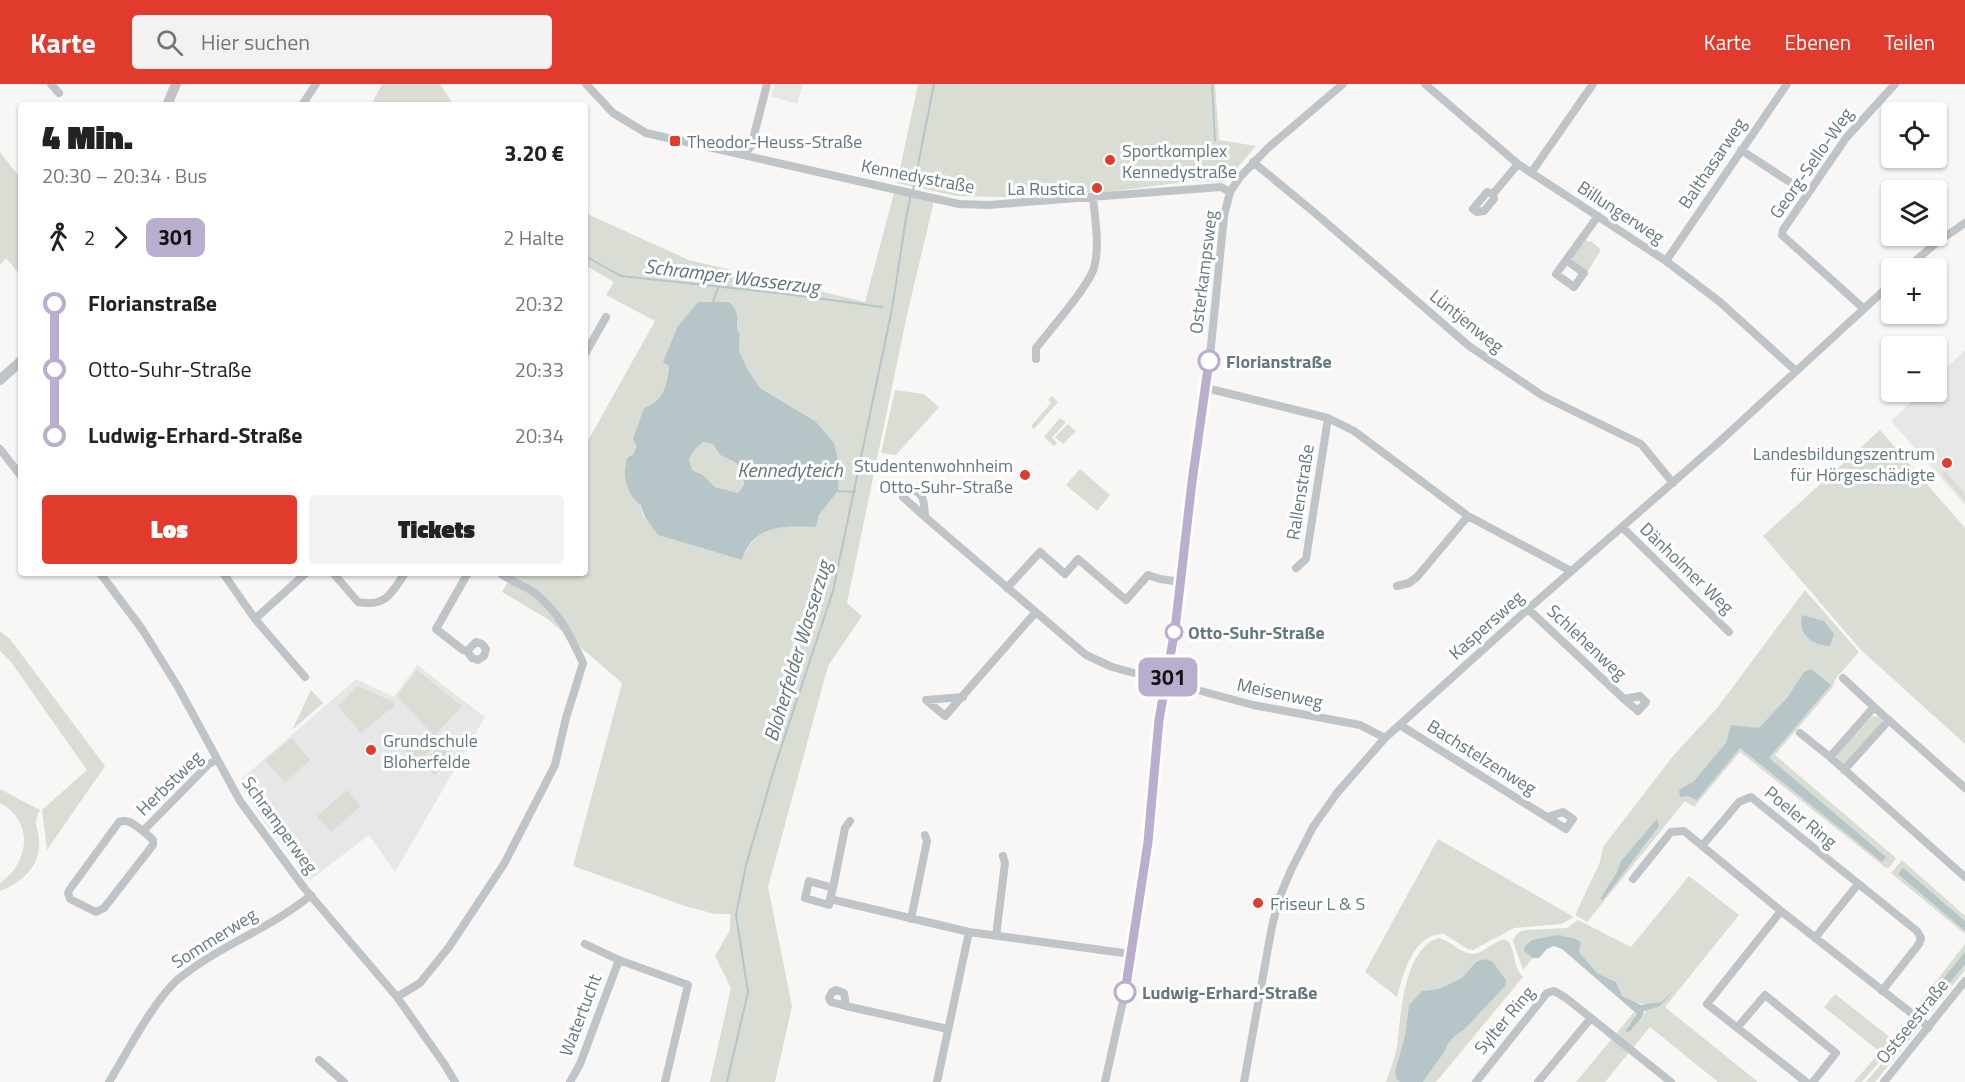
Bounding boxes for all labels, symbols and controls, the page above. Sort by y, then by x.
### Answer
search box [132,15,552,69]
text: Karte [30,21,96,64]
text: Hier suchen [201,25,310,59]
icon: search [153,26,186,59]
text: Karte [1704,26,1751,58]
text: Ebenen [1784,26,1851,58]
text: Teilen [1884,26,1935,58]
street label: Georg-Sello-Weg [1763,102,1859,224]
map controls [1881,102,1947,402]
button: locate [1881,102,1947,168]
text: 4 Min. [42,112,133,162]
street label: Balthasarweg [1671,112,1753,214]
place label: Theodor-Heuss-Straße [687,128,862,155]
marker: Theodor-Heuss-Straße [668,134,682,148]
text: 3.20 € [504,136,564,170]
place label: Sportkomplex Kennedystraße [1122,137,1237,185]
street label: Kennedystraße [859,152,977,200]
marker: Sportkomplex Kennedystraße [1103,153,1117,167]
text: 20:30 – 20:34 · Bus [42,160,207,191]
street label: Billungerweg [1572,174,1670,250]
place label: La Rustica [1007,175,1085,202]
button: layers [1881,180,1947,246]
marker: La Rustica [1090,181,1104,195]
street label: Osterkampsweg [1182,209,1224,335]
icon: walk [42,221,75,254]
icon: forward [104,221,137,254]
text: 301 [158,221,193,253]
text: 2 [84,222,95,253]
text: 2 Halte [503,222,564,253]
water label: Schramper Wasserzug [643,250,824,302]
button: + [1881,258,1947,324]
street label: Lüntjenweg [1424,283,1510,359]
text: Florianstraße [88,286,217,320]
text: 20:32 [515,288,564,319]
button: − [1881,336,1947,402]
place label: Florianstraße [1226,348,1332,375]
marker: Florianstraße [1198,350,1220,372]
text: Otto-Suhr-Straße [88,352,252,386]
text: 20:33 [515,354,564,385]
text: Ludwig-Erhard-Straße [88,418,302,452]
text: 20:34 [515,420,564,451]
place label: Landesbildungszentrum für Hörgeschädigte [1753,440,1935,488]
street label: Rallenstraße [1279,442,1321,542]
place label: Studentenwohnheim Otto-Suhr-Straße [854,452,1013,500]
water label: Kennedyteich [737,454,844,485]
marker: Landesbildungszentrum für Hörgeschädigte [1940,456,1954,470]
marker: Studentenwohnheim Otto-Suhr-Straße [1018,468,1032,482]
button: Los [42,495,297,564]
button: Tickets [309,495,564,564]
street label: Dänholmer Weg [1634,516,1740,620]
water label: Bloherfelder Wasserzug [755,554,840,745]
street label: Kaspersweg [1443,584,1529,666]
street label: Schlehenweg [1541,598,1633,686]
place label: Otto-Suhr-Straße [1188,619,1325,646]
marker: Otto-Suhr-Straße [1165,623,1183,641]
line badge: 301 [1134,658,1202,696]
text: 301 [1150,661,1186,693]
street label: Meisenweg [1235,671,1325,715]
street label: Bachstelzenweg [1422,713,1542,801]
place label: Grundschule Bloherfelde [383,727,478,775]
marker: Grundschule Bloherfelde [364,743,378,757]
street label: Herbstweg [130,744,208,822]
street label: Schramperweg [235,771,325,879]
street label: Poeler Ring [1759,779,1843,855]
place label: Friseur L & S [1270,890,1365,917]
marker: Friseur L & S [1251,896,1265,910]
street label: Sommerweg [166,901,262,975]
street label: Watertucht [552,969,608,1060]
street label: Ostseestraße [1869,973,1955,1069]
place label: Ludwig-Erhard-Straße [1142,979,1317,1006]
street label: Sylter Ring [1467,980,1541,1060]
marker: Ludwig-Erhard-Straße [1114,981,1136,1003]

